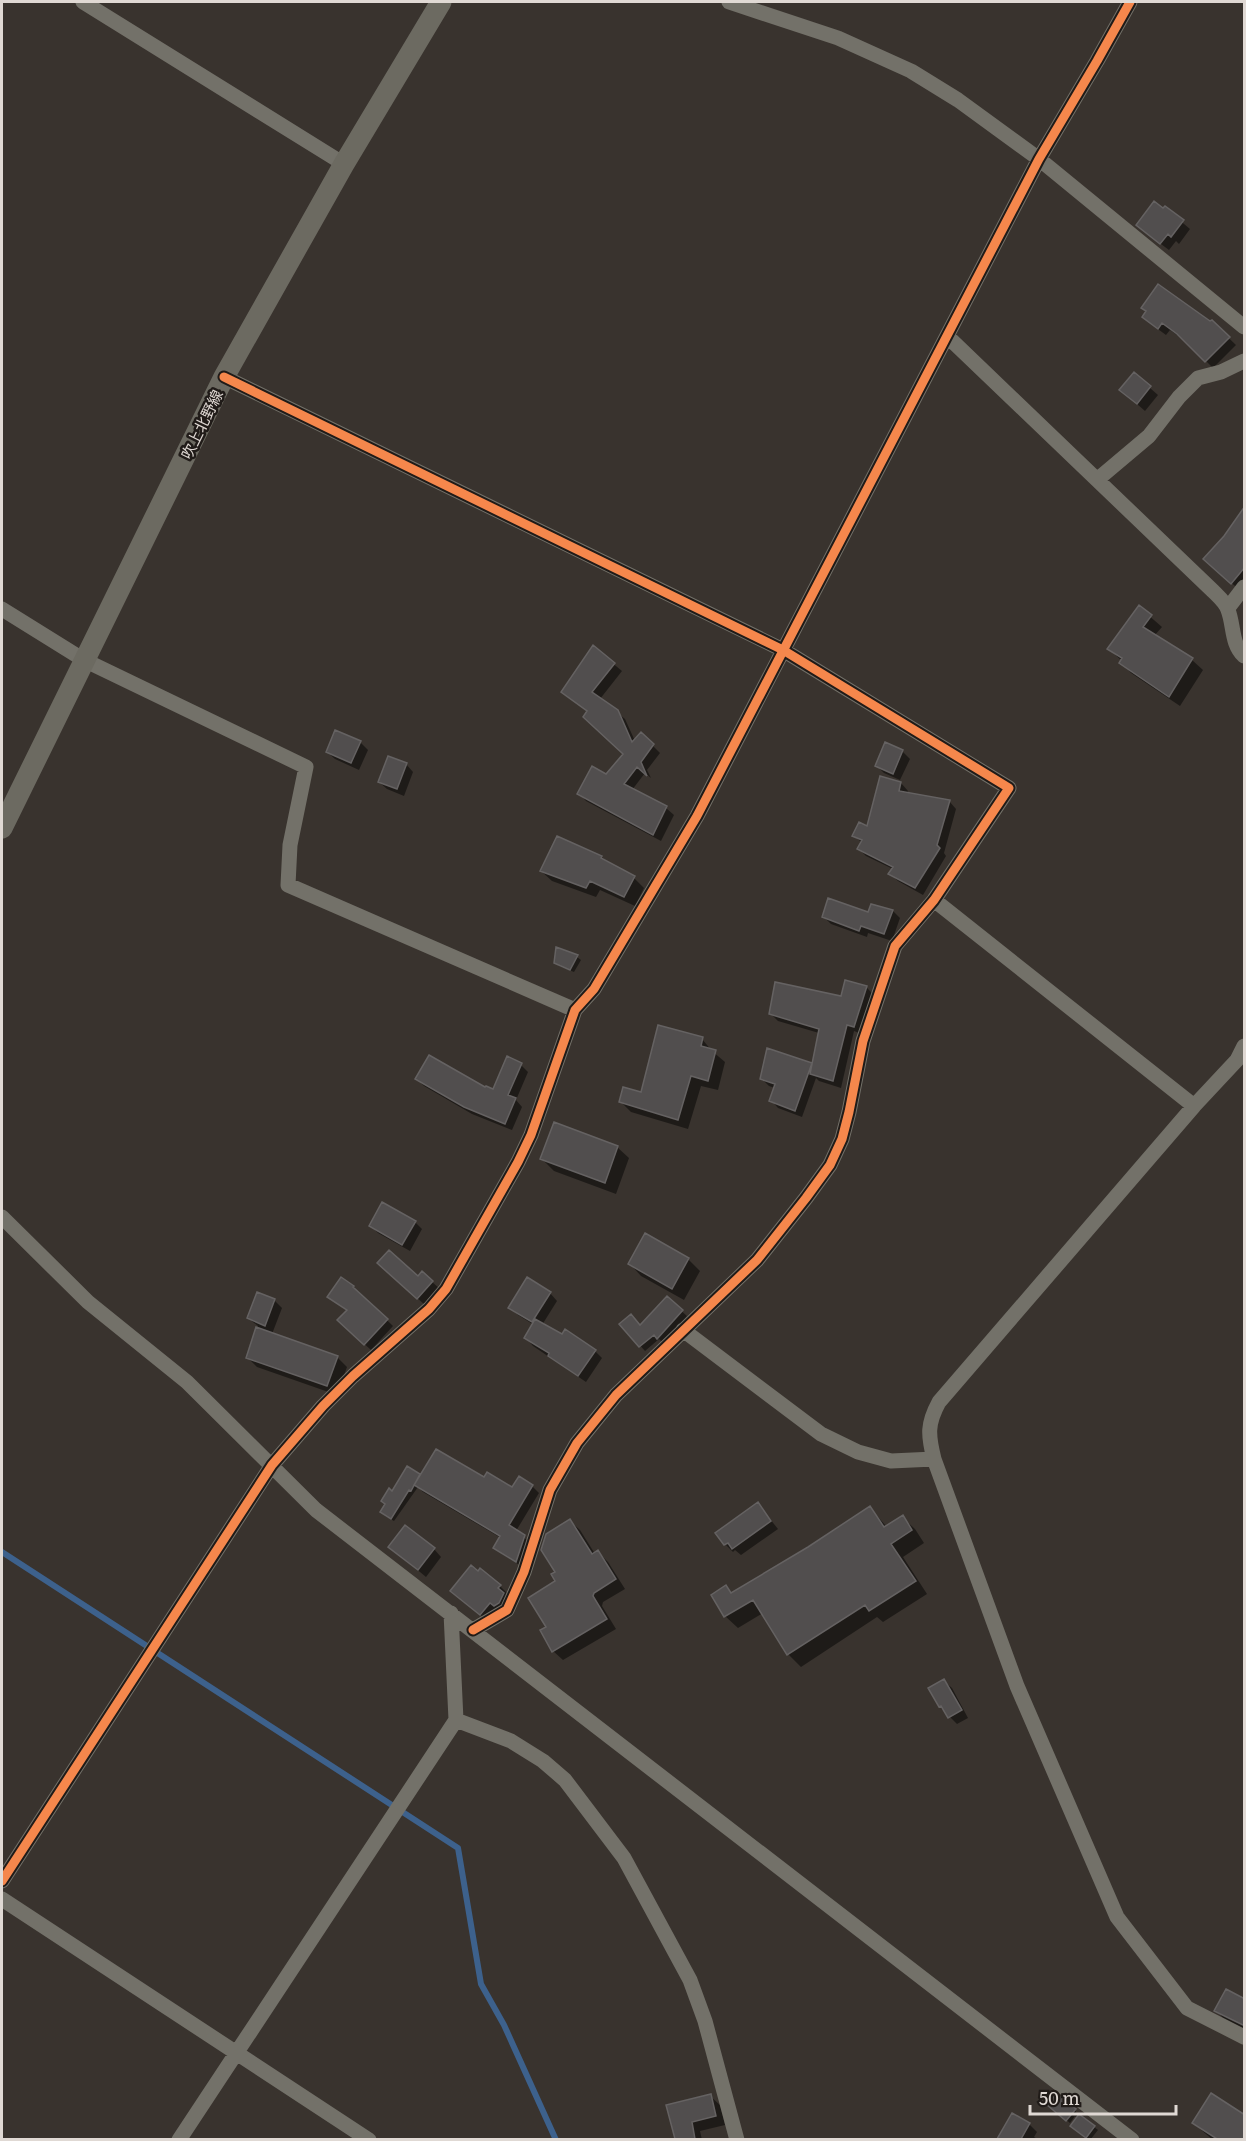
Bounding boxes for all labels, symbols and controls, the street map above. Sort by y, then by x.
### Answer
street label: 吹上北野線 [174,385,228,463]
scale bar [1030,2078,1176,2116]
text: 50 m [1039,2084,1080,2111]

